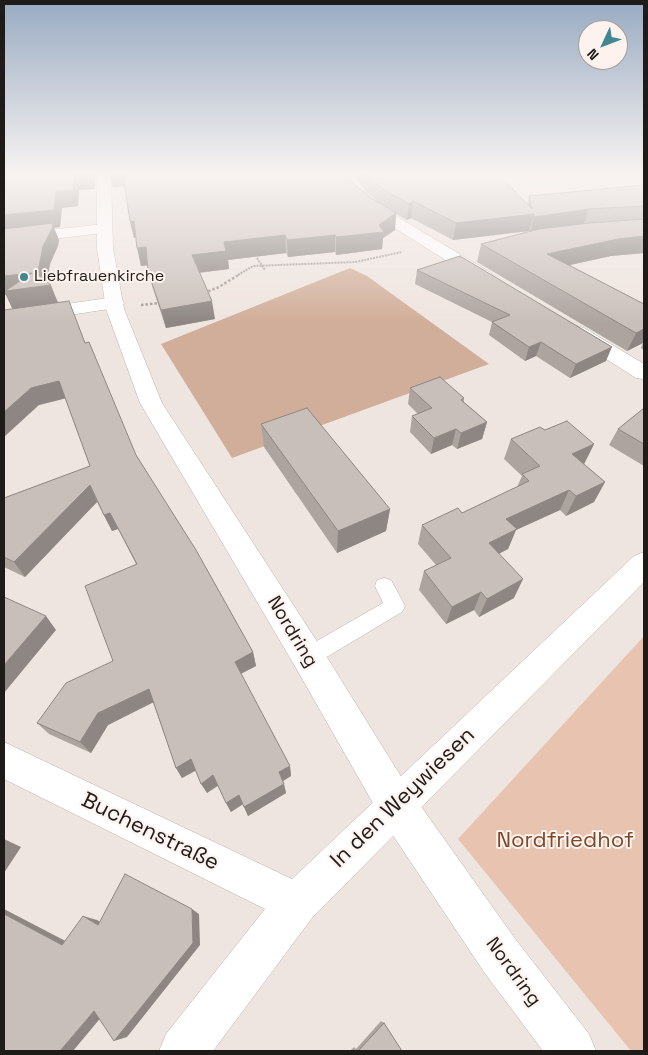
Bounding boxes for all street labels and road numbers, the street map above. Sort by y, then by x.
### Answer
street label: Nordring [262,592,322,672]
street label: In den Weywiesen [325,722,481,874]
street label: Buchenstraße [77,787,223,877]
street label: Nordring [481,933,545,1011]

